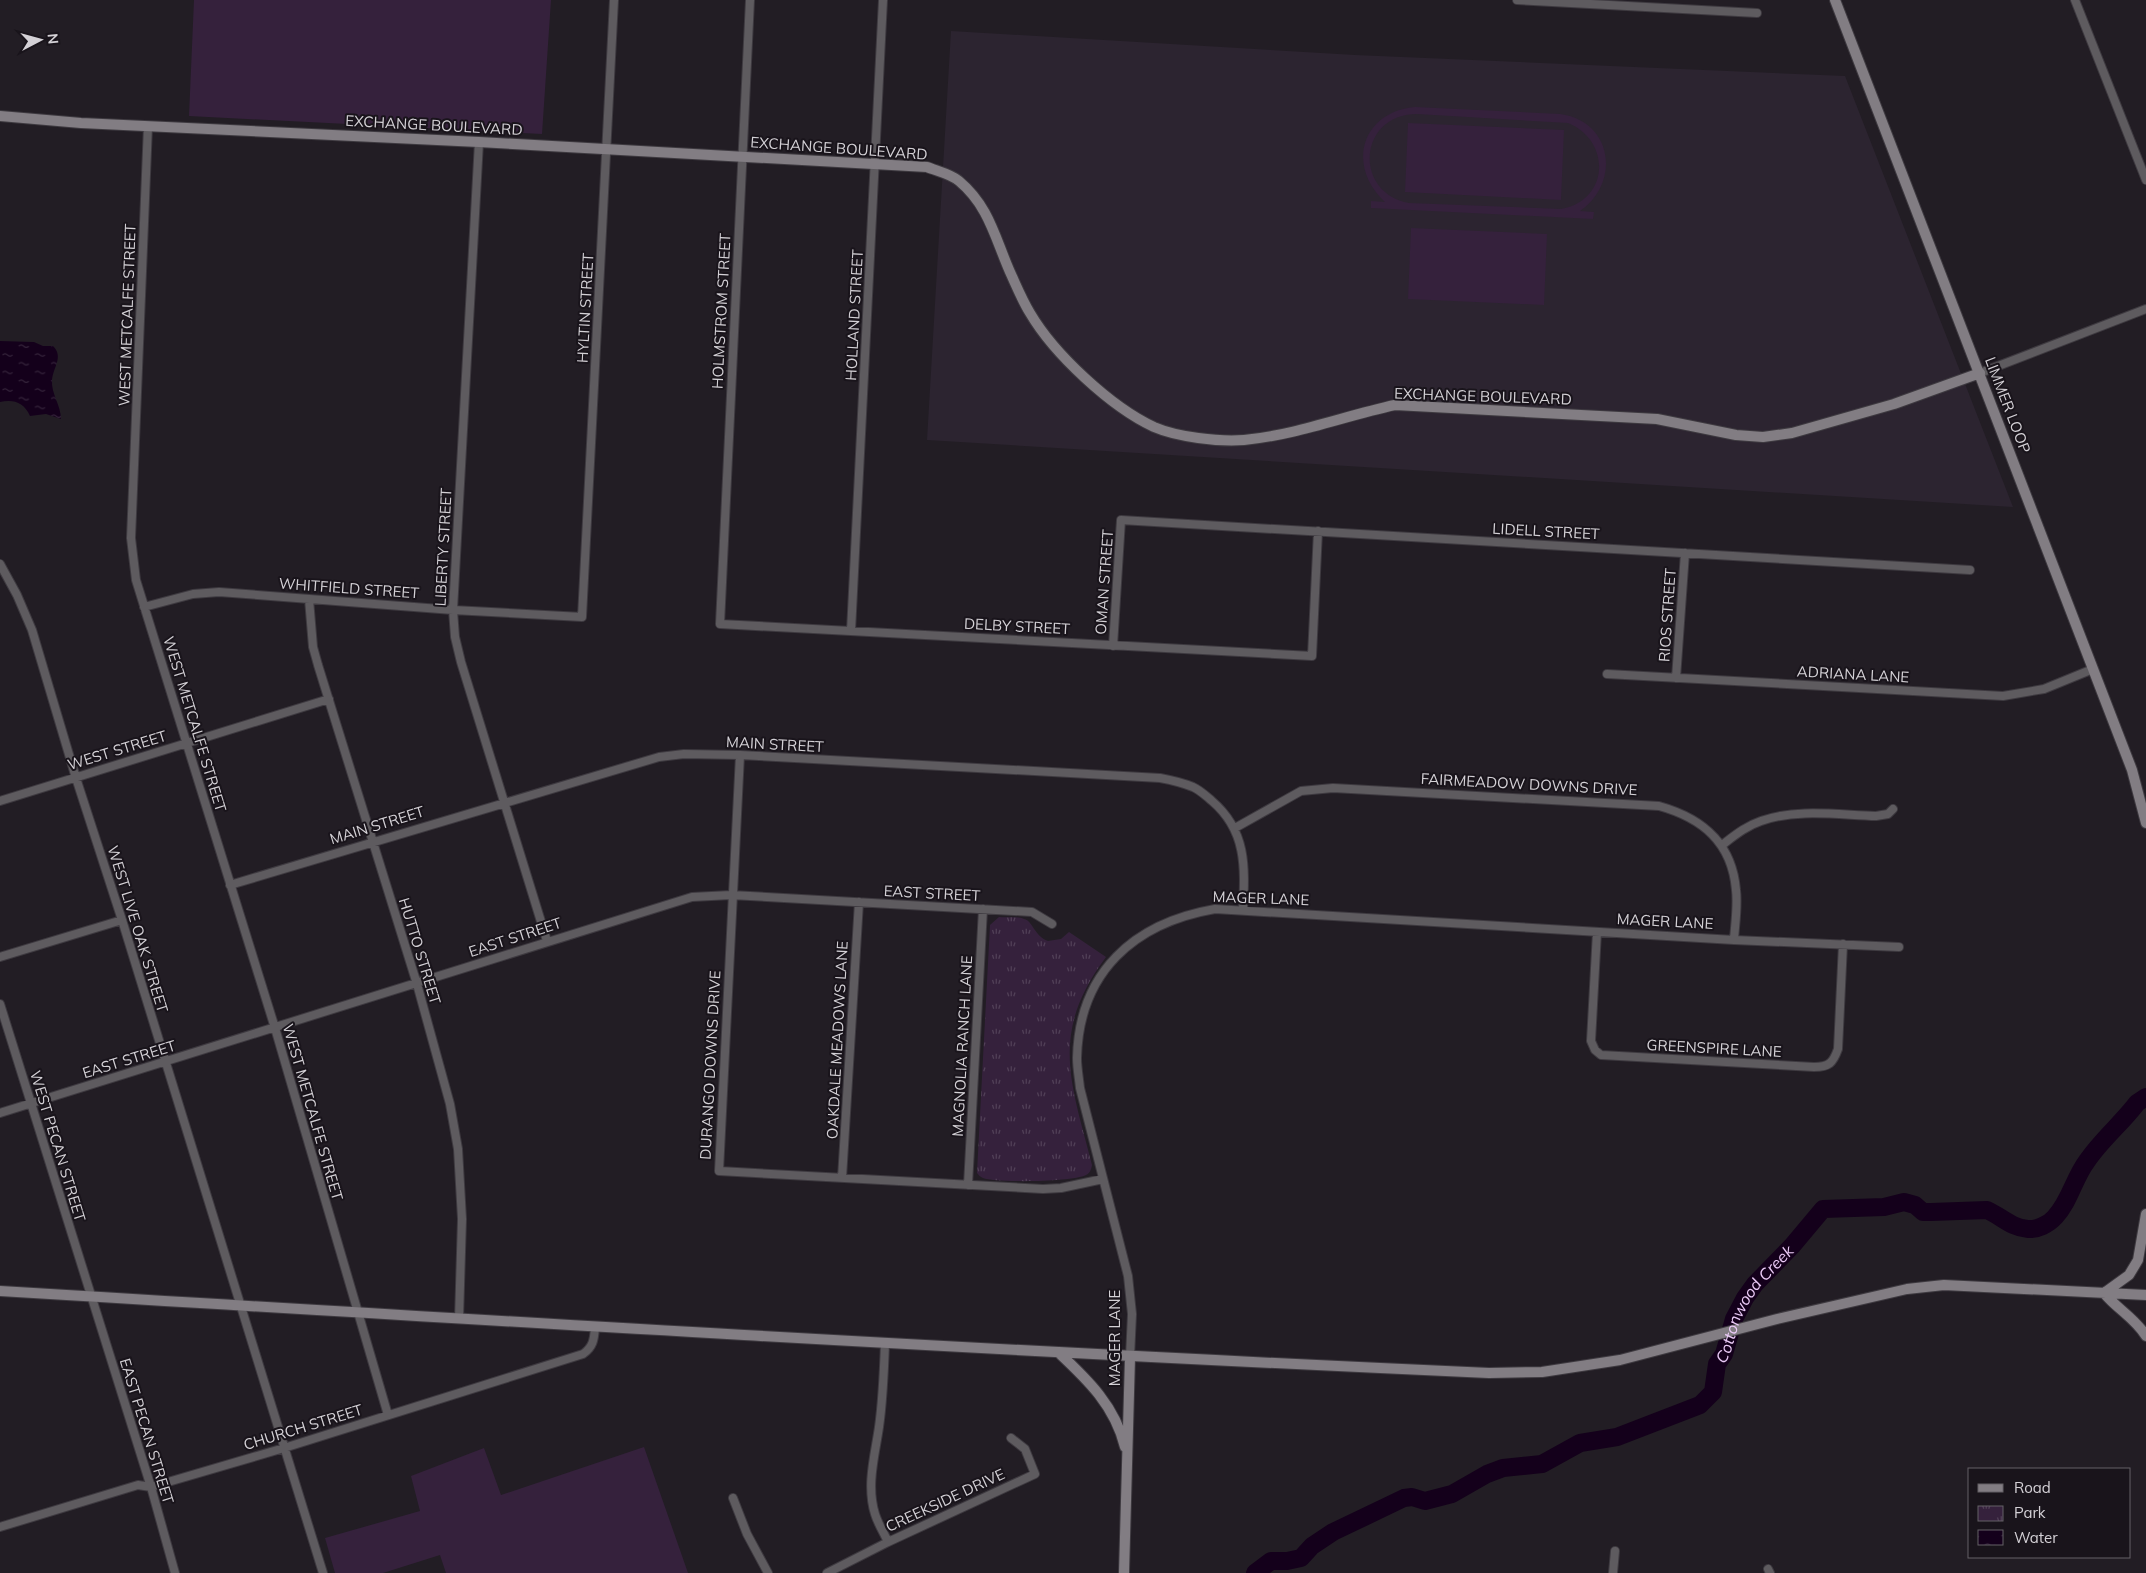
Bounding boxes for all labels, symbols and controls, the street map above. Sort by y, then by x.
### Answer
north arrow [15,15,65,65]
text: N [43,32,62,45]
street label: EXCHANGE BOULEVARD [345,111,523,139]
street label: EXCHANGE BOULEVARD [750,132,928,164]
street label: WEST METCALFE STREET [114,223,140,407]
street label: HOLMSTROM STREET [707,233,735,389]
street label: HOLLAND STREET [841,249,867,381]
street label: HYLTIN STREET [573,252,597,364]
street label: LIMMER LOOP [1981,354,2035,456]
street label: EXCHANGE BOULEVARD [1394,383,1572,409]
street label: LIBERTY STREET [430,487,456,607]
street label: LIDELL STREET [1492,519,1600,543]
street label: OMAN STREET [1091,529,1117,635]
street label: RIOS STREET [1654,567,1680,663]
street label: WHITFIELD STREET [278,574,420,602]
street label: DELBY STREET [963,614,1071,638]
street label: WEST METCALFE STREET [159,634,231,814]
street label: ADRIANA LANE [1796,662,1910,686]
street label: WEST STREET [65,726,169,774]
street label: MAIN STREET [726,732,824,756]
street label: FAIRMEADOW DOWNS DRIVE [1420,769,1638,799]
street label: MAIN STREET [327,802,427,848]
street label: WEST LIVE OAK STREET [104,843,172,1015]
street label: EAST STREET [883,881,981,905]
street label: MAGER LANE [1212,887,1310,909]
street label: HUTTO STREET [395,895,445,1007]
street label: MAGER LANE [1616,909,1714,933]
street label: EAST STREET [466,913,564,961]
street label: OAKDALE MEADOWS LANE [822,940,852,1140]
street label: MAGNOLIA RANCH LANE [948,955,976,1137]
street label: DURANGO DOWNS DRIVE [696,970,724,1160]
street label: WEST METCALFE STREET [279,1022,347,1202]
street label: GREENSPIRE LANE [1646,1035,1782,1061]
street label: EAST STREET [80,1036,178,1082]
street label: WEST PECAN STREET [26,1068,90,1224]
water label: Cottonwood Creek [1711,1240,1798,1367]
street label: MAGER LANE [1105,1289,1124,1386]
street label: EAST PECAN STREET [116,1356,178,1506]
street label: CHURCH STREET [241,1400,365,1454]
street label: CREEKSIDE DRIVE [882,1464,1008,1536]
legend [1968,1468,2131,1558]
text: Road [2014,1478,2051,1497]
text: Park [2014,1503,2046,1522]
text: Water [2014,1528,2058,1547]

